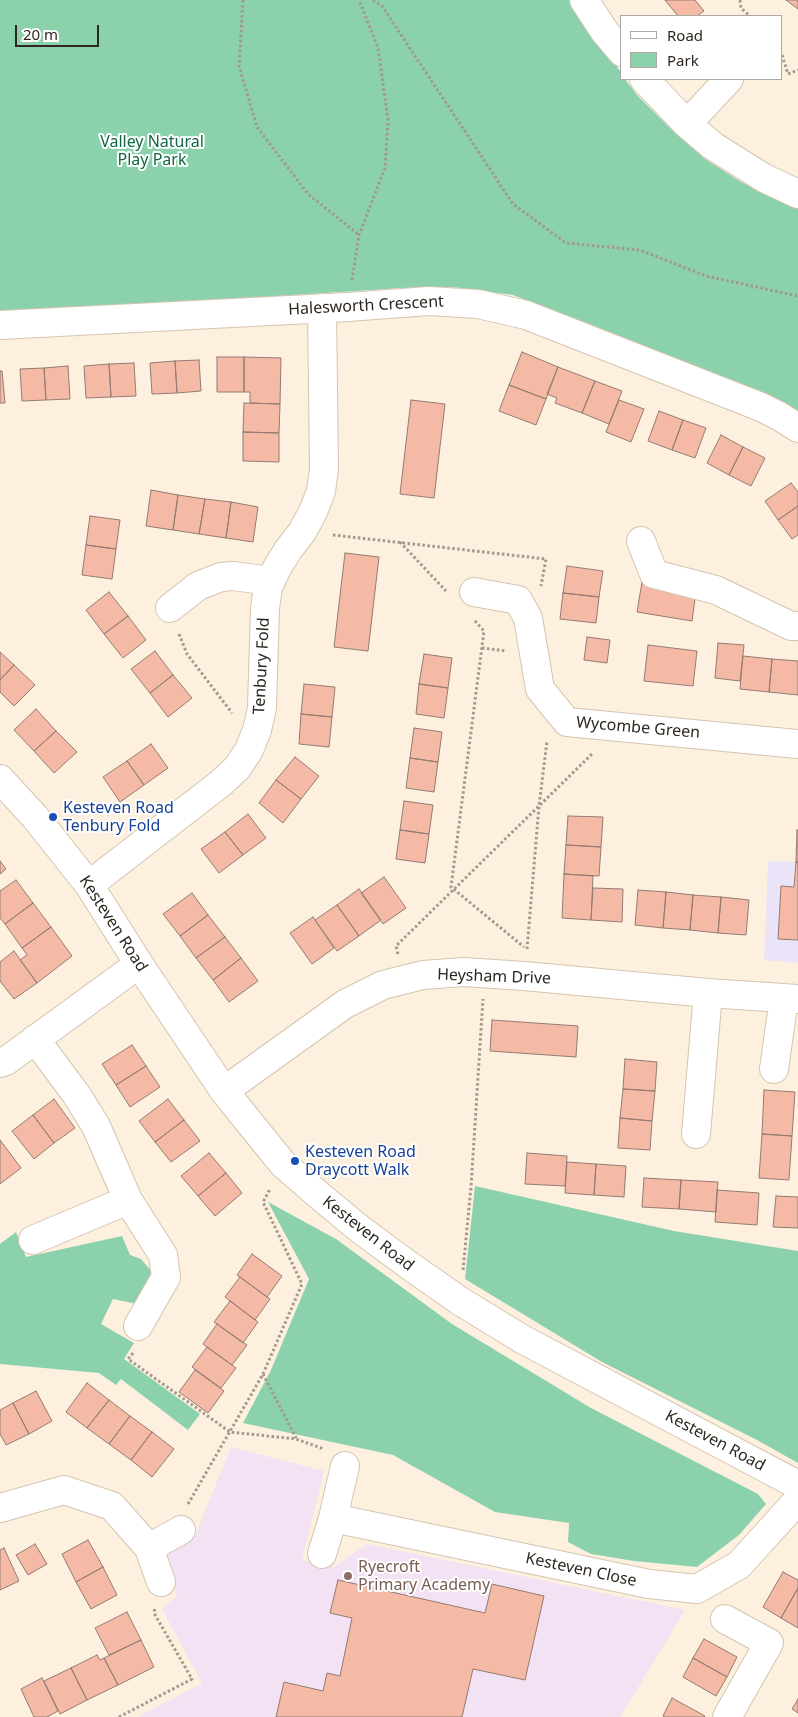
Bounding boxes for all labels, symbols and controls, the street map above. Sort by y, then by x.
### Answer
scale bar [18,15,101,47]
legend [620,15,783,80]
text: 20 m [23,24,58,44]
text: Road [667,25,703,45]
text: Park [667,50,699,70]
park label: Valley Natural Play Park [100,132,204,170]
street label: Halesworth Crescent [288,292,444,320]
street label: Tenbury Fold [250,617,274,715]
street label: Wycombe Green [575,713,701,743]
place label: Kesteven Road Tenbury Fold [63,798,174,836]
marker: Kesteven Road Tenbury Fold [47,811,59,823]
street label: Kesteven Road [75,872,151,976]
street label: Heysham Drive [437,965,551,989]
place label: Kesteven Road Draycott Walk [305,1142,416,1180]
marker: Kesteven Road Draycott Walk [289,1155,301,1167]
street label: Kesteven Road [318,1192,418,1276]
street label: Kesteven Road [662,1407,768,1475]
street label: Kesteven Close [524,1549,638,1591]
place label: Ryecroft Primary Academy [358,1557,490,1595]
marker: Ryecroft Primary Academy [342,1570,354,1582]

